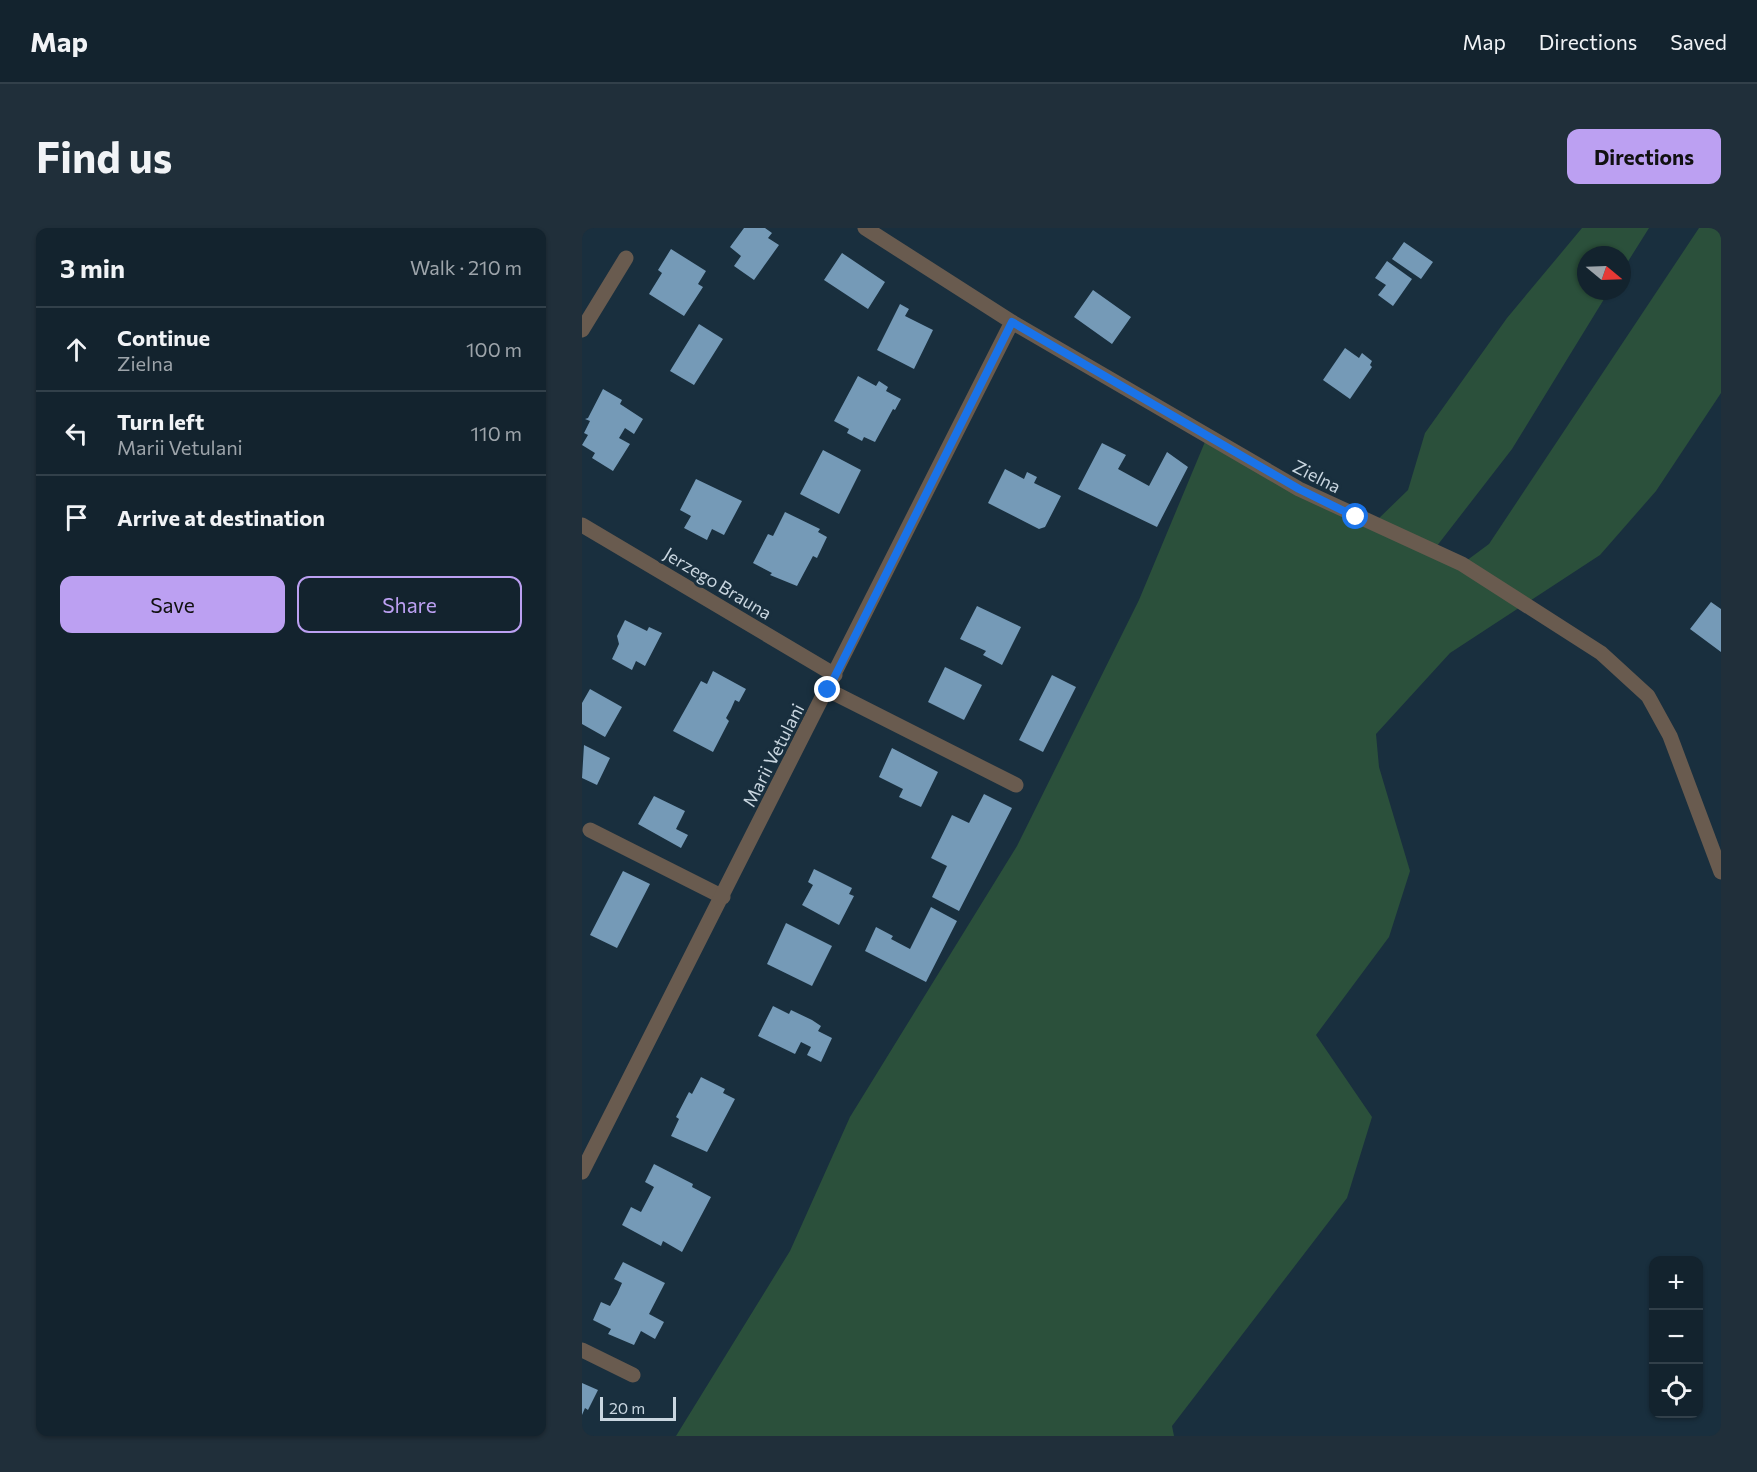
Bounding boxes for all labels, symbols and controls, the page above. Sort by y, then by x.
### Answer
text: Map [30,24,88,58]
text: Map [1463,29,1506,54]
text: Directions [1539,29,1637,54]
text: Saved [1670,29,1727,54]
button: Directions [1567,129,1721,184]
text: Find us [36,130,172,182]
north arrow [1577,246,1631,300]
text: 3 min [60,252,125,283]
text: Walk · 210 m [410,255,522,279]
text: Continue [117,324,210,351]
icon: ahead [60,333,93,366]
text: 100 m [466,337,522,361]
text: Zielna [117,351,173,375]
text: Turn left [117,408,204,435]
icon: left [60,417,93,450]
text: 110 m [471,421,522,445]
text: Marii Vetulani [117,435,243,459]
street label: Zielna [1290,455,1344,497]
icon: arrive [60,501,93,534]
route start [1342,503,1368,529]
text: Arrive at destination [117,504,325,531]
street label: Jerzego Brauna [660,542,776,624]
button: Save [60,576,285,633]
button: Share [297,576,522,633]
route end [814,676,840,702]
street label: Marii Vetulani [738,700,808,810]
map controls [1649,1256,1703,1418]
button: + [1649,1256,1703,1310]
button: − [1649,1310,1703,1364]
button: locate [1649,1364,1703,1418]
scale bar [600,1394,676,1422]
text: 20 m [609,1398,645,1417]

